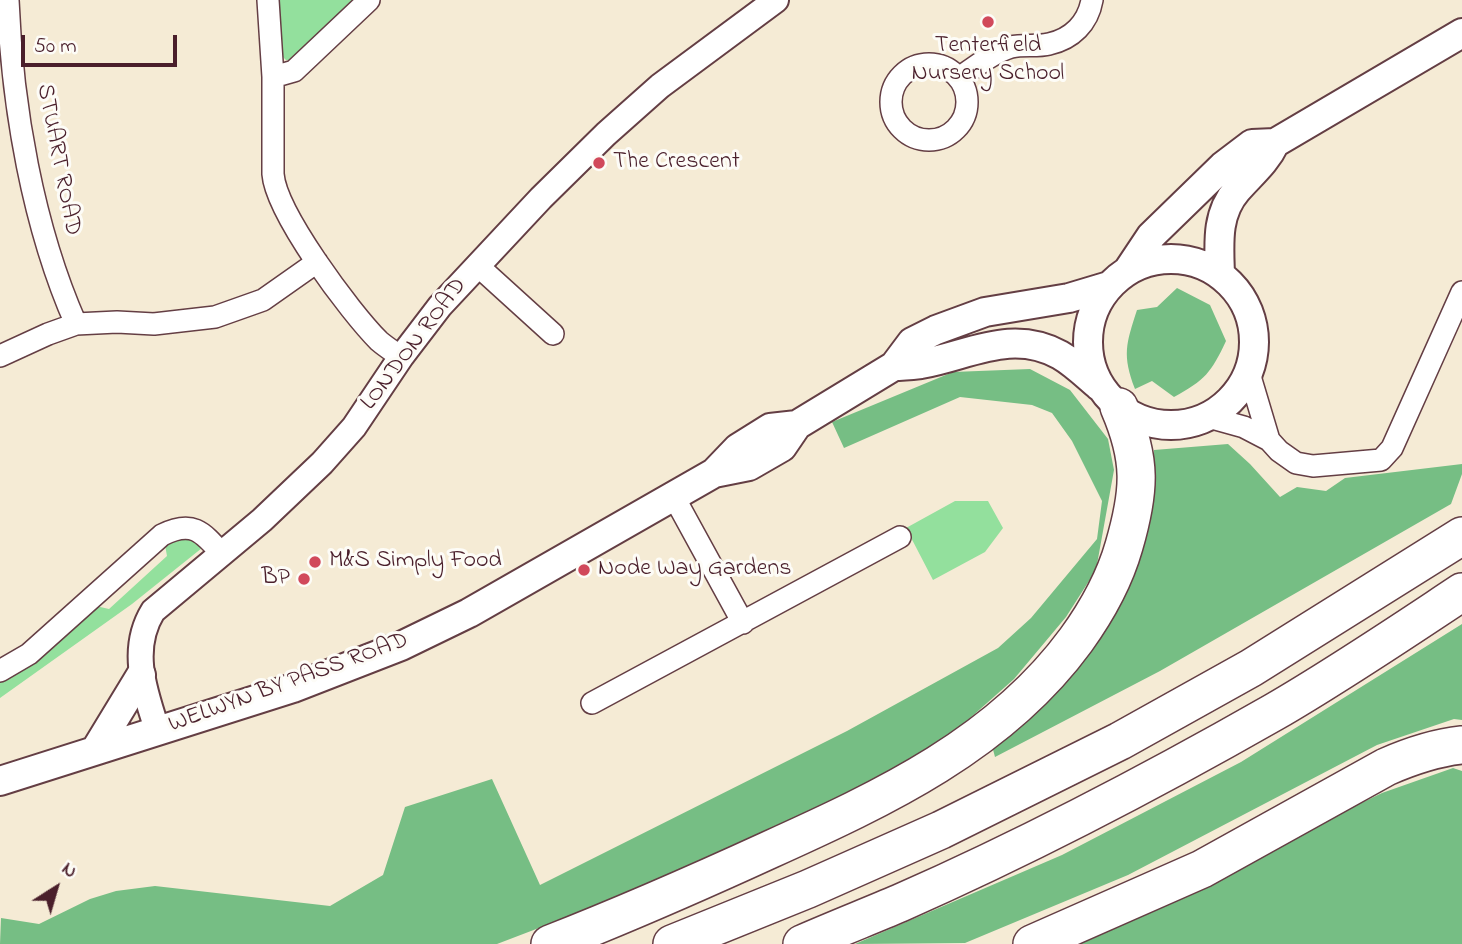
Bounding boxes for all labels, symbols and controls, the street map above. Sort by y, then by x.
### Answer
marker: Tenterfield Nursery School [980,14,996,30]
scale bar [24,21,180,65]
text: 50 m [34,32,77,62]
place label: Tenterfield Nursery School [912,33,1064,89]
street label: STUART ROAD [28,82,86,238]
place label: The Crescent [613,149,740,177]
marker: The Crescent [591,155,607,171]
street label: LONDON ROAD [356,273,474,417]
place label: M&S Simply Food [329,548,502,576]
marker: M&S Simply Food [307,554,323,570]
place label: Node Way Gardens [598,556,792,584]
marker: Node Way Gardens [576,562,592,578]
place label: BP [261,565,290,593]
marker: BP [296,571,312,587]
street label: WELWYN BY PASS ROAD [165,627,413,741]
north arrow [21,853,91,923]
text: N [56,856,82,885]

